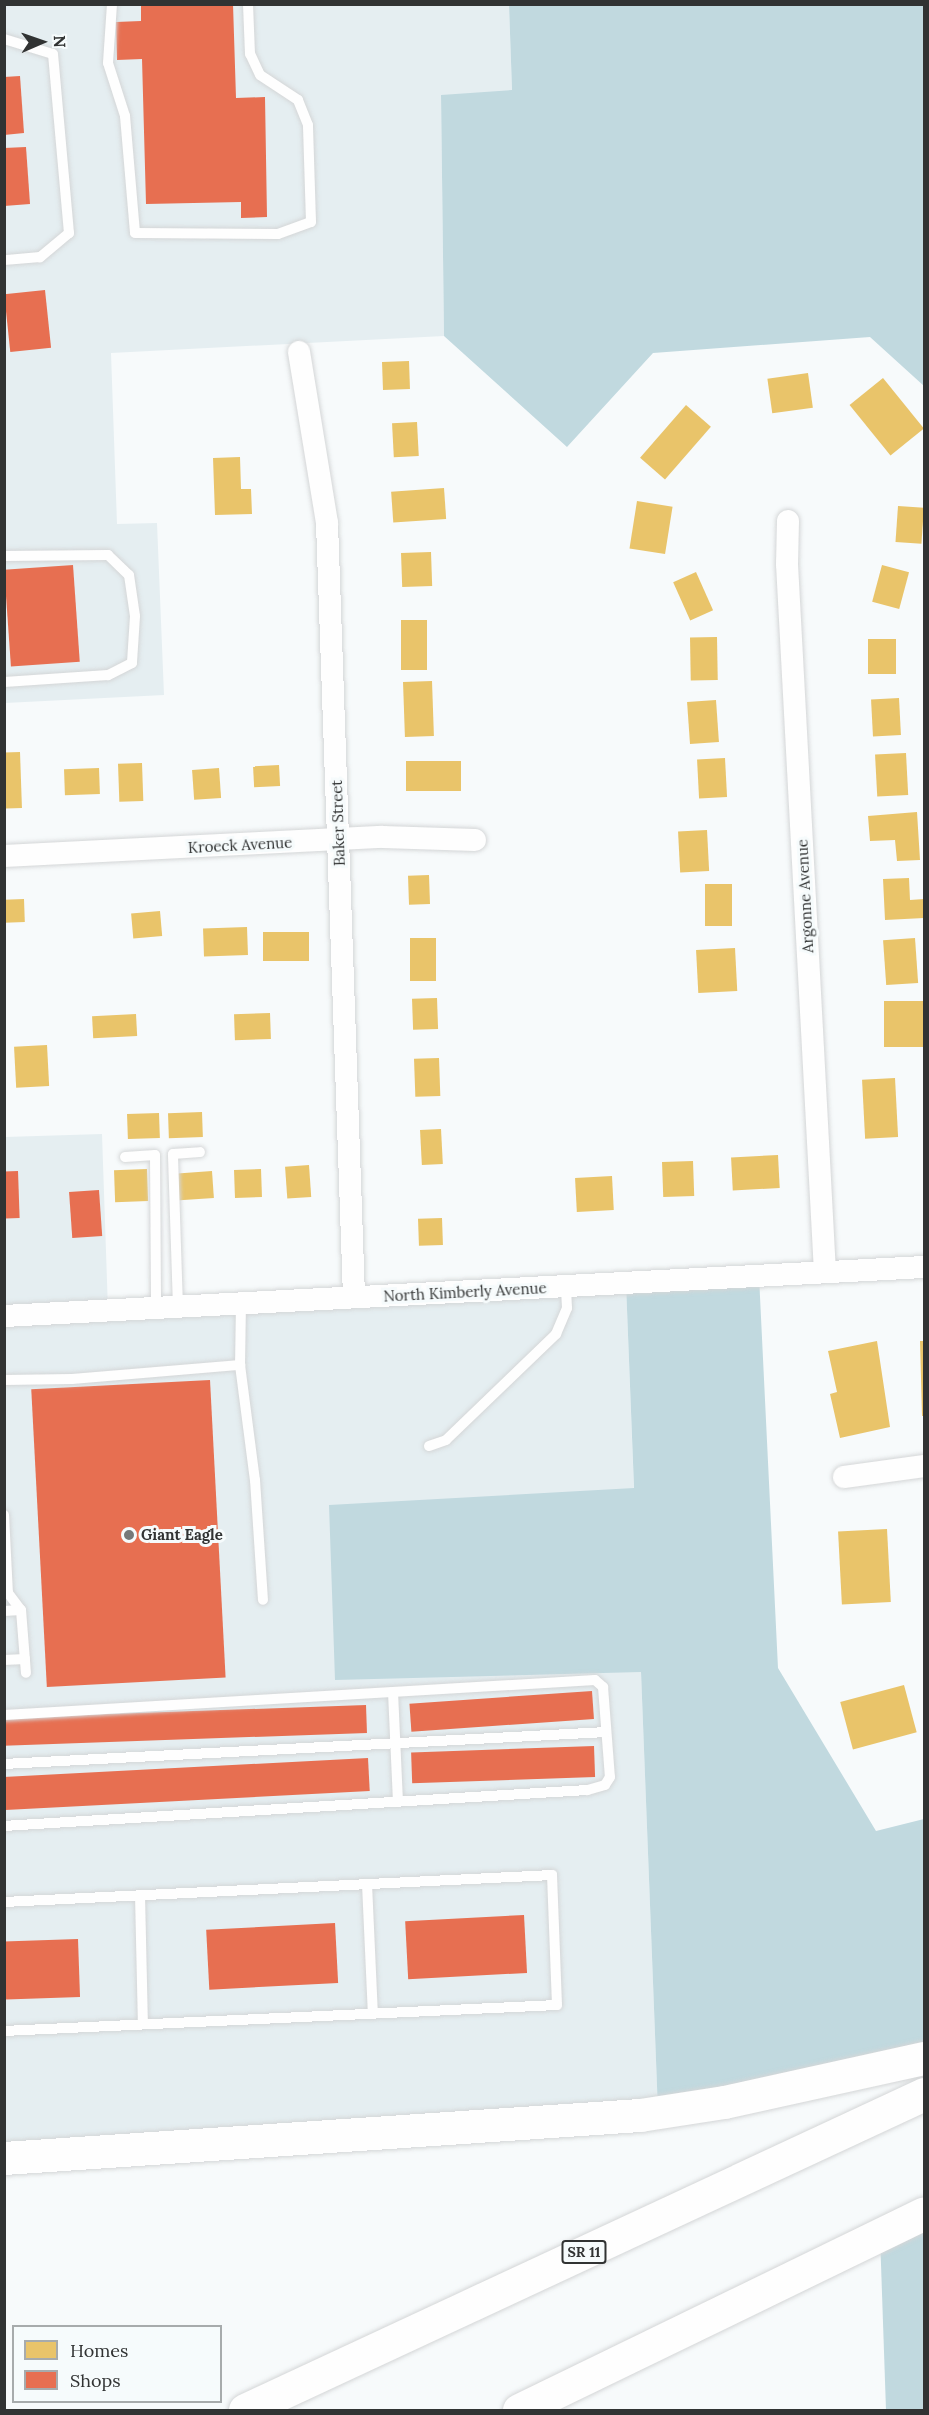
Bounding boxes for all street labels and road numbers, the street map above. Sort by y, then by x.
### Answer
street label: Baker Street [328,780,348,866]
street label: Kroeck Avenue [187,833,293,857]
street label: Argonne Avenue [793,839,817,953]
street label: North Kimberly Avenue [383,1279,547,1305]
road number: SR 11 [560,2241,608,2263]

